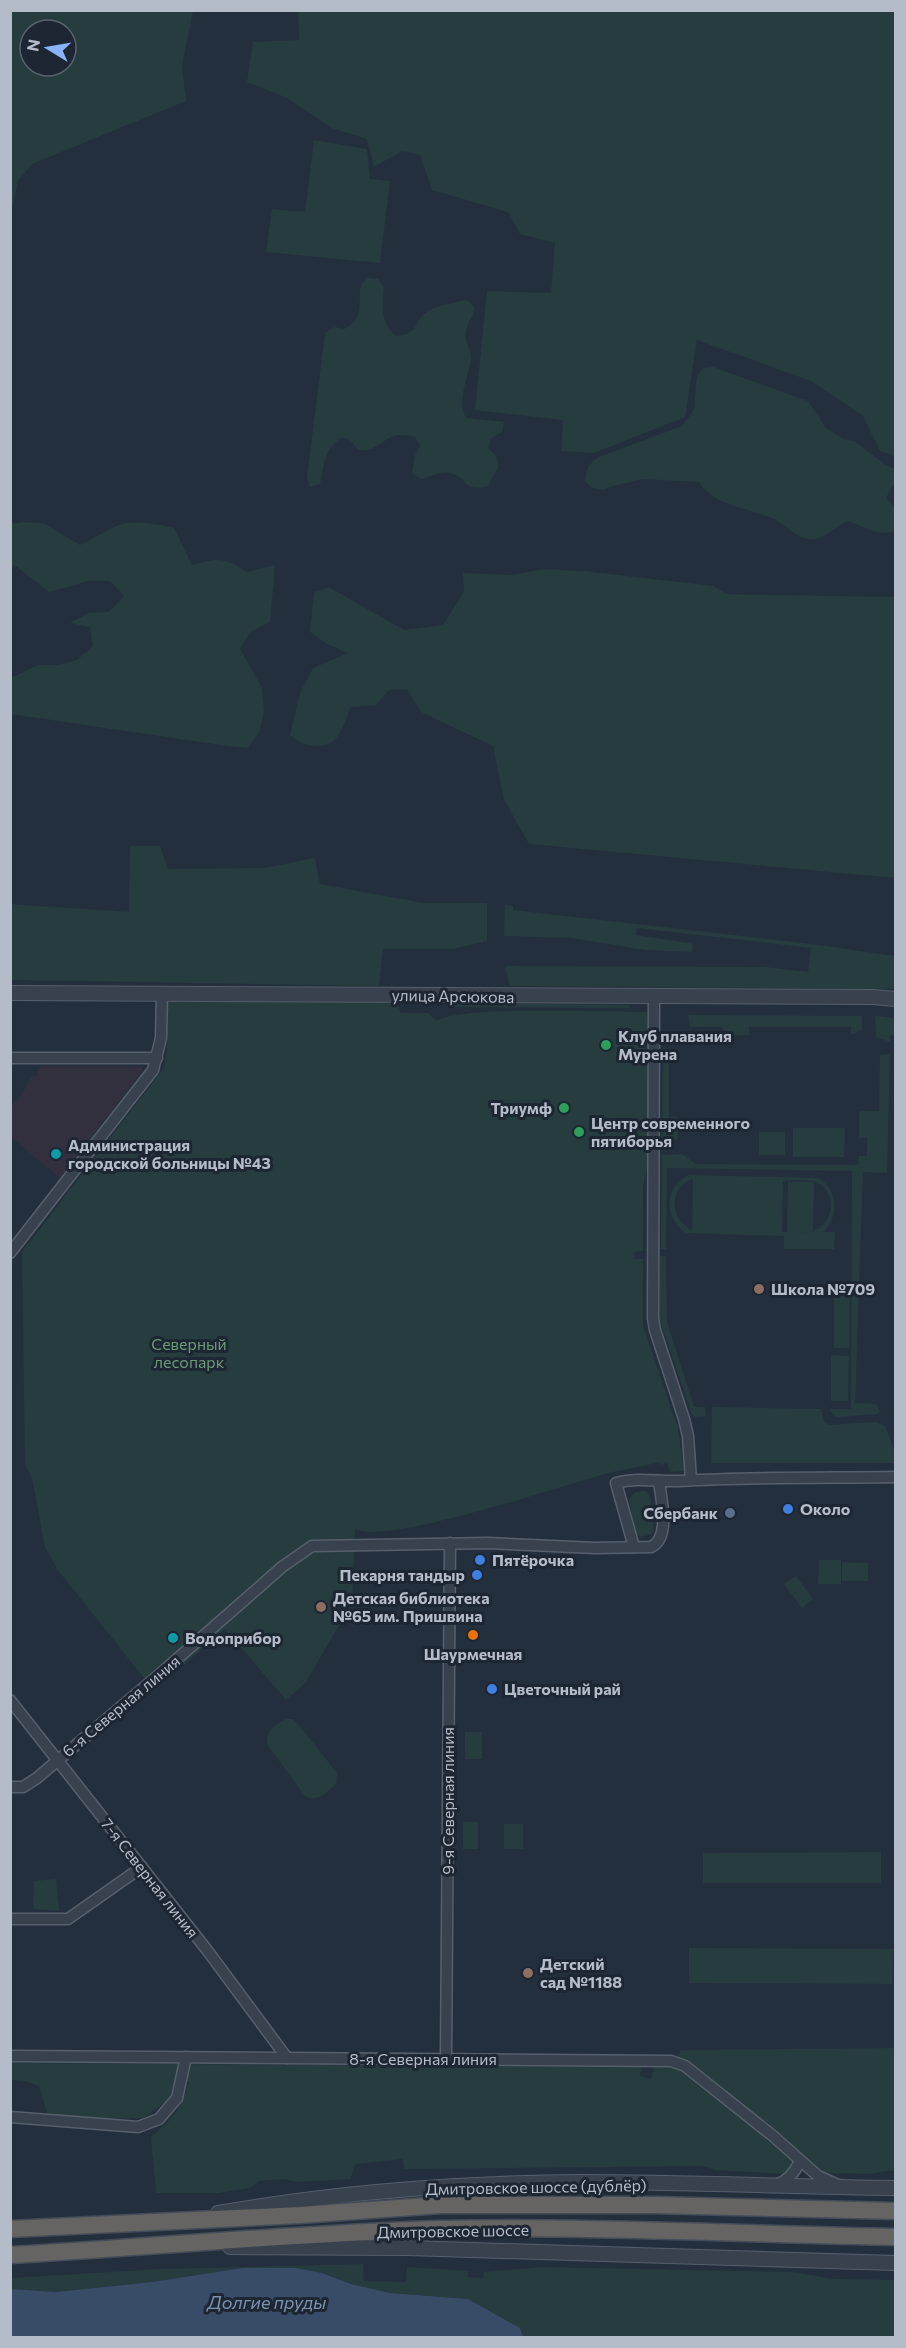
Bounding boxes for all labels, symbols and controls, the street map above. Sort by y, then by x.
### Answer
north arrow [18,18,78,78]
text: N [22,37,43,53]
street label: улица Арсюкова [391,985,515,1006]
place label: Клуб плавания Мурена [618,1026,732,1063]
marker: Клуб плавания Мурена [599,1038,613,1052]
place label: Триумф [490,1098,552,1117]
marker: Триумф [557,1101,571,1115]
place label: Центр современного пятиборья [591,1113,750,1150]
marker: Центр современного пятиборья [572,1125,586,1139]
place label: Администрация городской больницы №43 [68,1135,271,1172]
marker: Администрация городской больницы №43 [49,1147,63,1161]
place label: Школа №709 [771,1279,875,1298]
marker: Школа №709 [752,1282,766,1296]
park label: Северный лесопарк [151,1334,227,1371]
place label: Около [800,1499,851,1518]
marker: Около [781,1502,795,1516]
place label: Сбербанк [643,1503,718,1522]
marker: Сбербанк [723,1506,737,1520]
place label: Пятёрочка [492,1550,574,1569]
marker: Пятёрочка [473,1553,487,1567]
place label: Пекарня тандыр [340,1565,465,1584]
marker: Пекарня тандыр [470,1568,484,1582]
place label: Детская библиотека №65 им. Пришвина [333,1588,490,1625]
marker: Детская библиотека №65 им. Пришвина [314,1600,328,1614]
place label: Водоприбор [185,1628,281,1647]
marker: Шаурмечная [466,1628,480,1642]
marker: Водоприбор [166,1631,180,1645]
place label: Шаурмечная [424,1644,522,1663]
street label: 6-я Северная линия [58,1651,183,1760]
place label: Цветочный рай [504,1679,621,1698]
marker: Цветочный рай [485,1682,499,1696]
street label: 9-я Северная линия [438,1727,457,1875]
street label: 7-я Северная линия [98,1814,203,1941]
place label: Детский сад №1188 [540,1954,622,1991]
marker: Детский сад №1188 [521,1966,535,1980]
street label: 8-я Северная линия [349,2049,497,2068]
street label: Дмитровское шоссе (дублёр) [425,2175,647,2198]
street label: Дмитровское шоссе [377,2220,529,2241]
water label: Долгие пруды [206,2291,326,2313]

